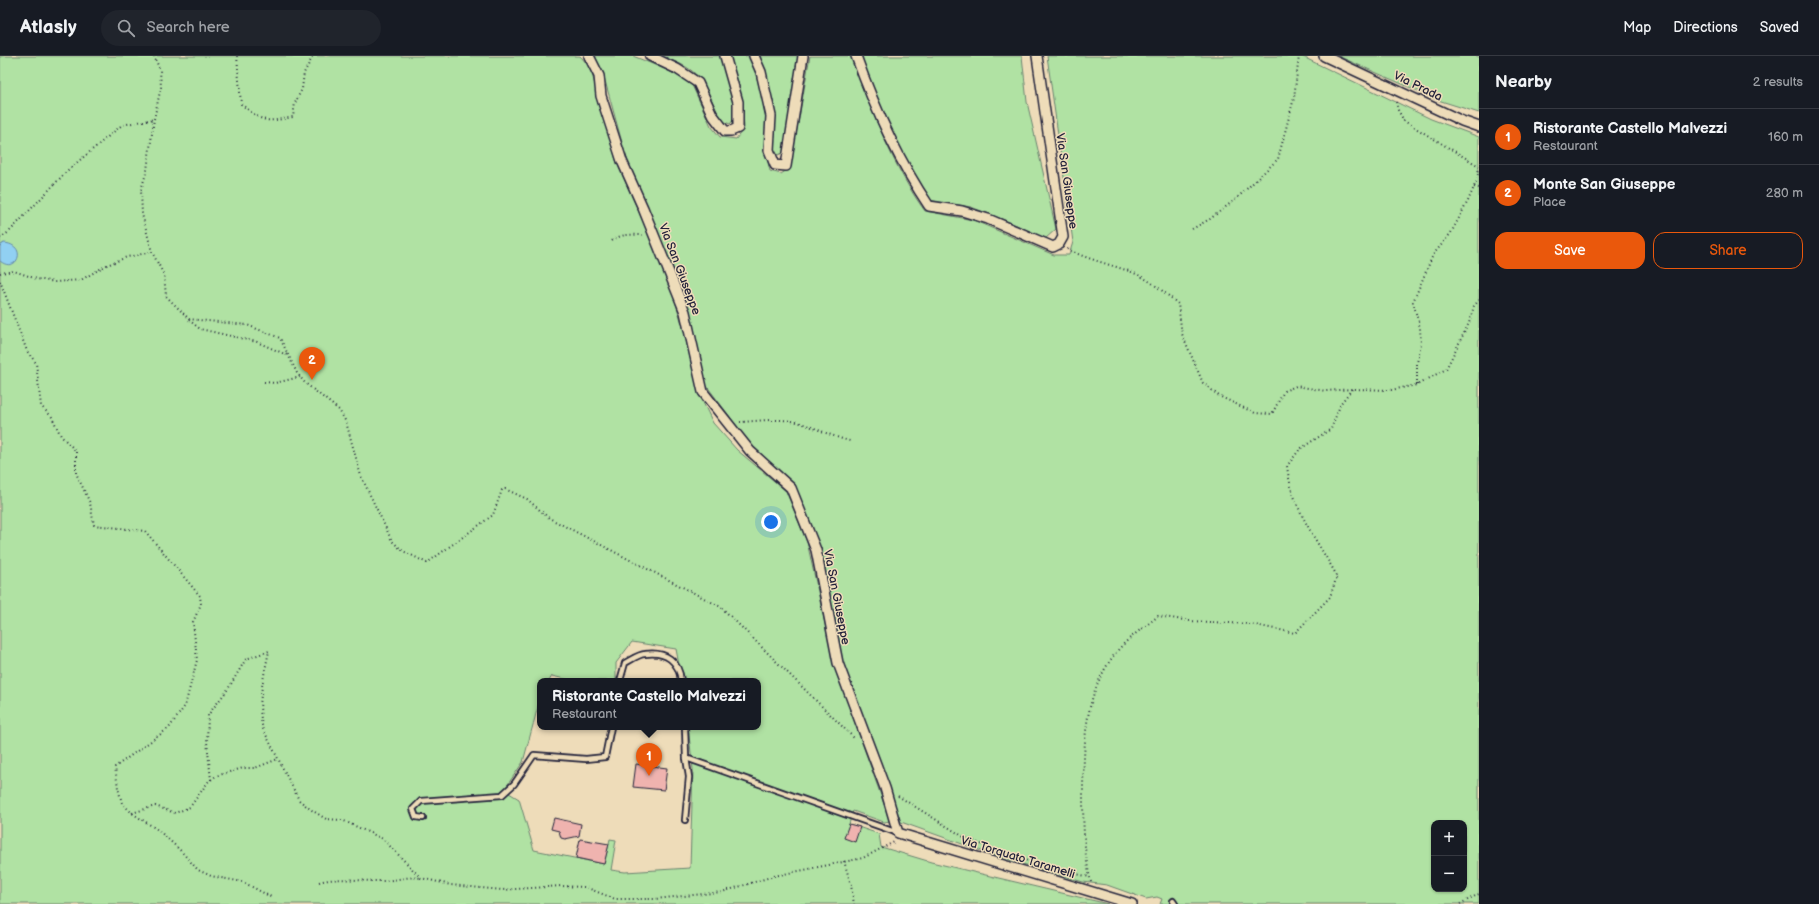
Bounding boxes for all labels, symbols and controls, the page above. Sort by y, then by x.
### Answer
search box [101,10,381,46]
text: Atlasly [20,16,77,39]
icon: search [115,17,137,39]
text: Search here [147,18,230,37]
text: Map [1623,19,1651,36]
text: Directions [1673,19,1738,36]
text: Saved [1760,19,1799,36]
street label: Via Prada [1391,68,1445,105]
text: Nearby [1495,72,1552,92]
text: 2 results [1753,74,1803,90]
text: Ristorante Castello Malvezzi [1533,119,1727,138]
text: 1 [1505,129,1511,145]
text: 160 m [1768,129,1803,145]
street label: Via San Giuseppe [1052,132,1081,230]
text: Restaurant [1533,138,1598,154]
text: Monte San Giuseppe [1533,175,1675,194]
text: 2 [1504,185,1512,201]
text: 280 m [1766,185,1803,201]
text: Place [1533,194,1566,210]
street label: Via San Giuseppe [655,221,704,317]
button: Save [1495,232,1645,269]
button: Share [1653,232,1803,269]
pin: 2 [299,347,325,380]
your location [761,512,781,532]
street label: Via San Giuseppe [820,548,853,646]
popup [537,678,761,730]
text: Ristorante Castello Malvezzi [552,687,746,706]
text: Restaurant [552,706,617,722]
pin: 1 [636,743,662,776]
map controls [1431,820,1467,892]
button: + [1431,820,1467,856]
street label: Via Torquato Taramelli [959,833,1077,882]
button: − [1431,856,1467,892]

